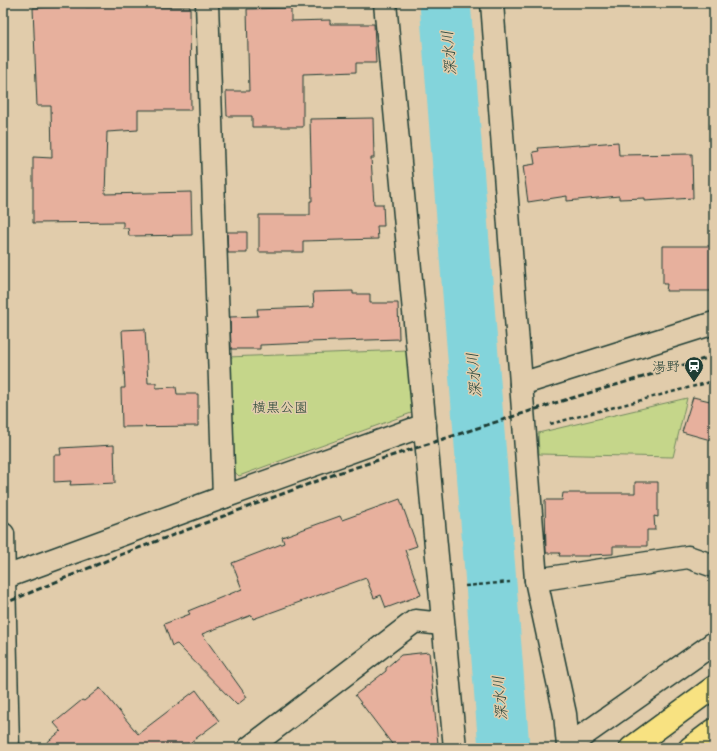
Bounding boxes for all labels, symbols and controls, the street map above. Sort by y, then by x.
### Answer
water label: 深水川 [438,30,461,76]
water label: 深水川 [463,352,486,398]
station icon: 湯野 [683,355,705,383]
place label: 湯野 [652,358,680,375]
park label: 横黒公園 [252,399,308,416]
water label: 深水川 [489,675,512,721]

